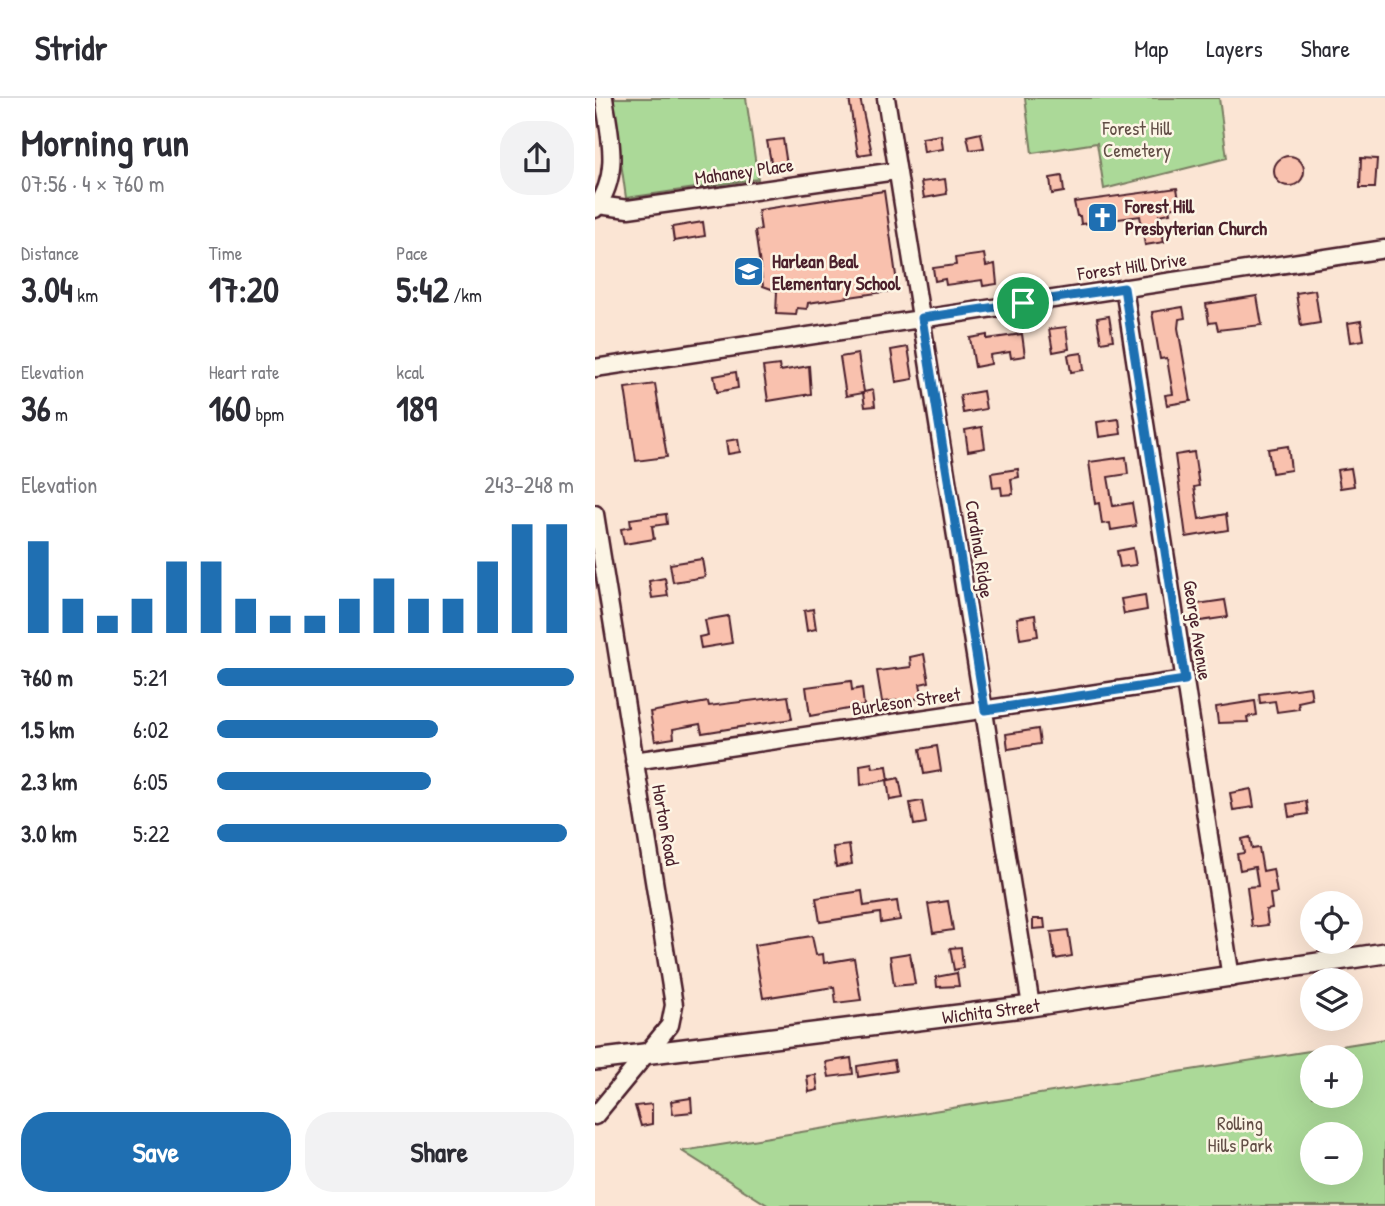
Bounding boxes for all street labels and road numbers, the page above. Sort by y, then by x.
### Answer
street label: Mahaney Place [693,151,795,191]
street label: Forest Hill Drive [1075,245,1188,287]
street label: Cardinal Ridge [959,498,1001,600]
street label: George Avenue [1177,578,1219,682]
street label: Burleson Street [850,680,962,721]
street label: Horton Road [646,782,686,868]
street label: Wichita Street [941,992,1042,1030]

